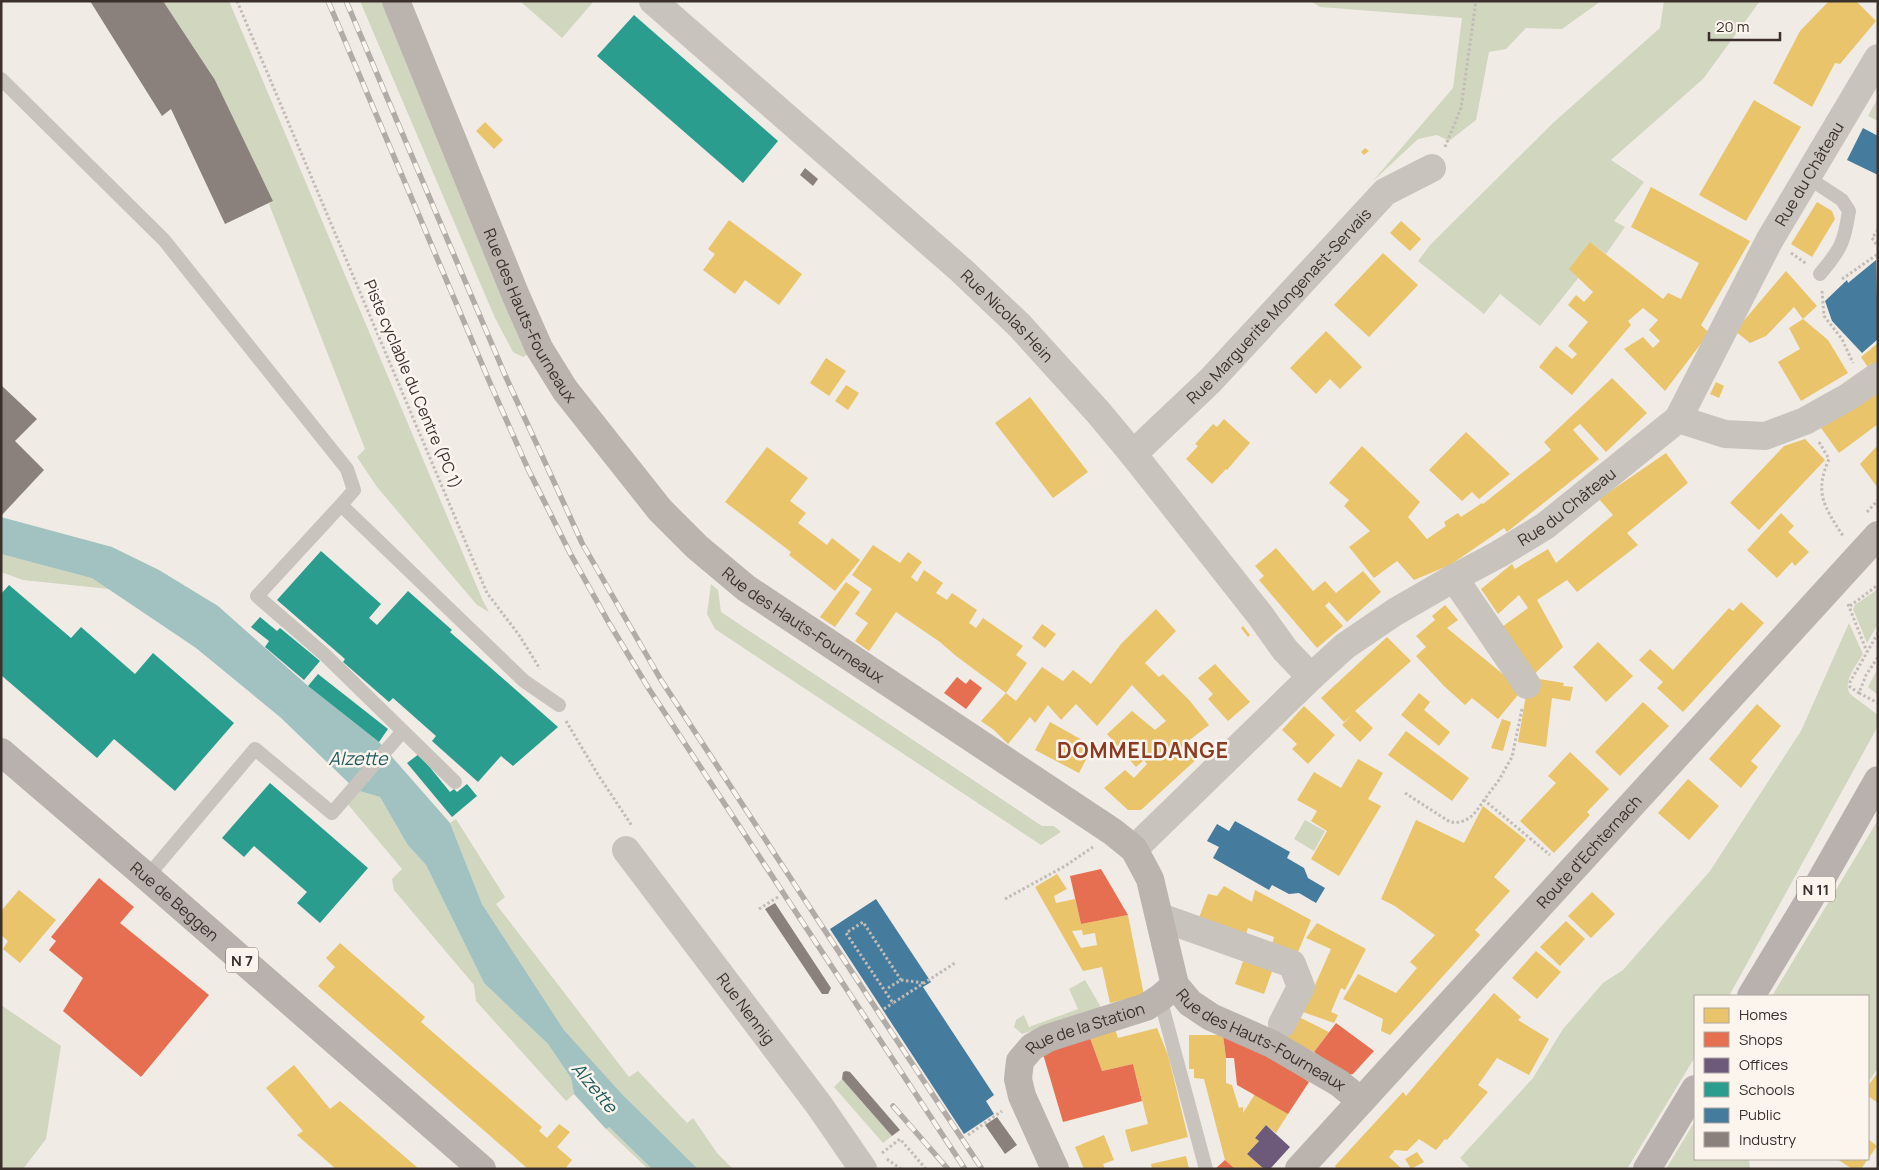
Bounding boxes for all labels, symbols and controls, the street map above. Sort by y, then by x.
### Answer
scale bar [1709,10,1780,42]
text: 20 m [1716,16,1749,37]
street label: Rue du Château [1769,118,1849,230]
street label: Rue Marguerite Mongenast-Servais [1182,203,1376,409]
street label: Rue des Hauts-Fourneaux [479,225,582,408]
street label: Rue Nicolas Hein [956,265,1058,367]
street label: Piste cyclable du Centre (PC 1) [359,276,467,492]
street label: Rue du Château [1513,462,1620,551]
street label: Rue des Hauts-Fourneaux [718,562,889,688]
district label: DOMMELDANGE [1057,736,1229,764]
water label: Alzette [329,746,389,770]
street label: Route d'Echternach [1532,790,1646,913]
street label: Rue de Beggen [126,856,224,946]
road number: N 11 [1797,876,1835,902]
road number: N 7 [226,948,258,972]
street label: Rue Nennig [712,968,780,1049]
street label: Rue des Hauts-Fourneaux [1171,984,1351,1096]
legend [1694,995,1869,1160]
street label: Rue de la Station [1020,997,1147,1058]
text: Homes [1739,1004,1788,1025]
text: Shops [1739,1029,1783,1050]
text: Offices [1739,1054,1788,1075]
water label: Alzette [567,1057,624,1118]
text: Schools [1739,1079,1795,1100]
text: Public [1739,1104,1781,1125]
text: Industry [1739,1129,1796,1150]

